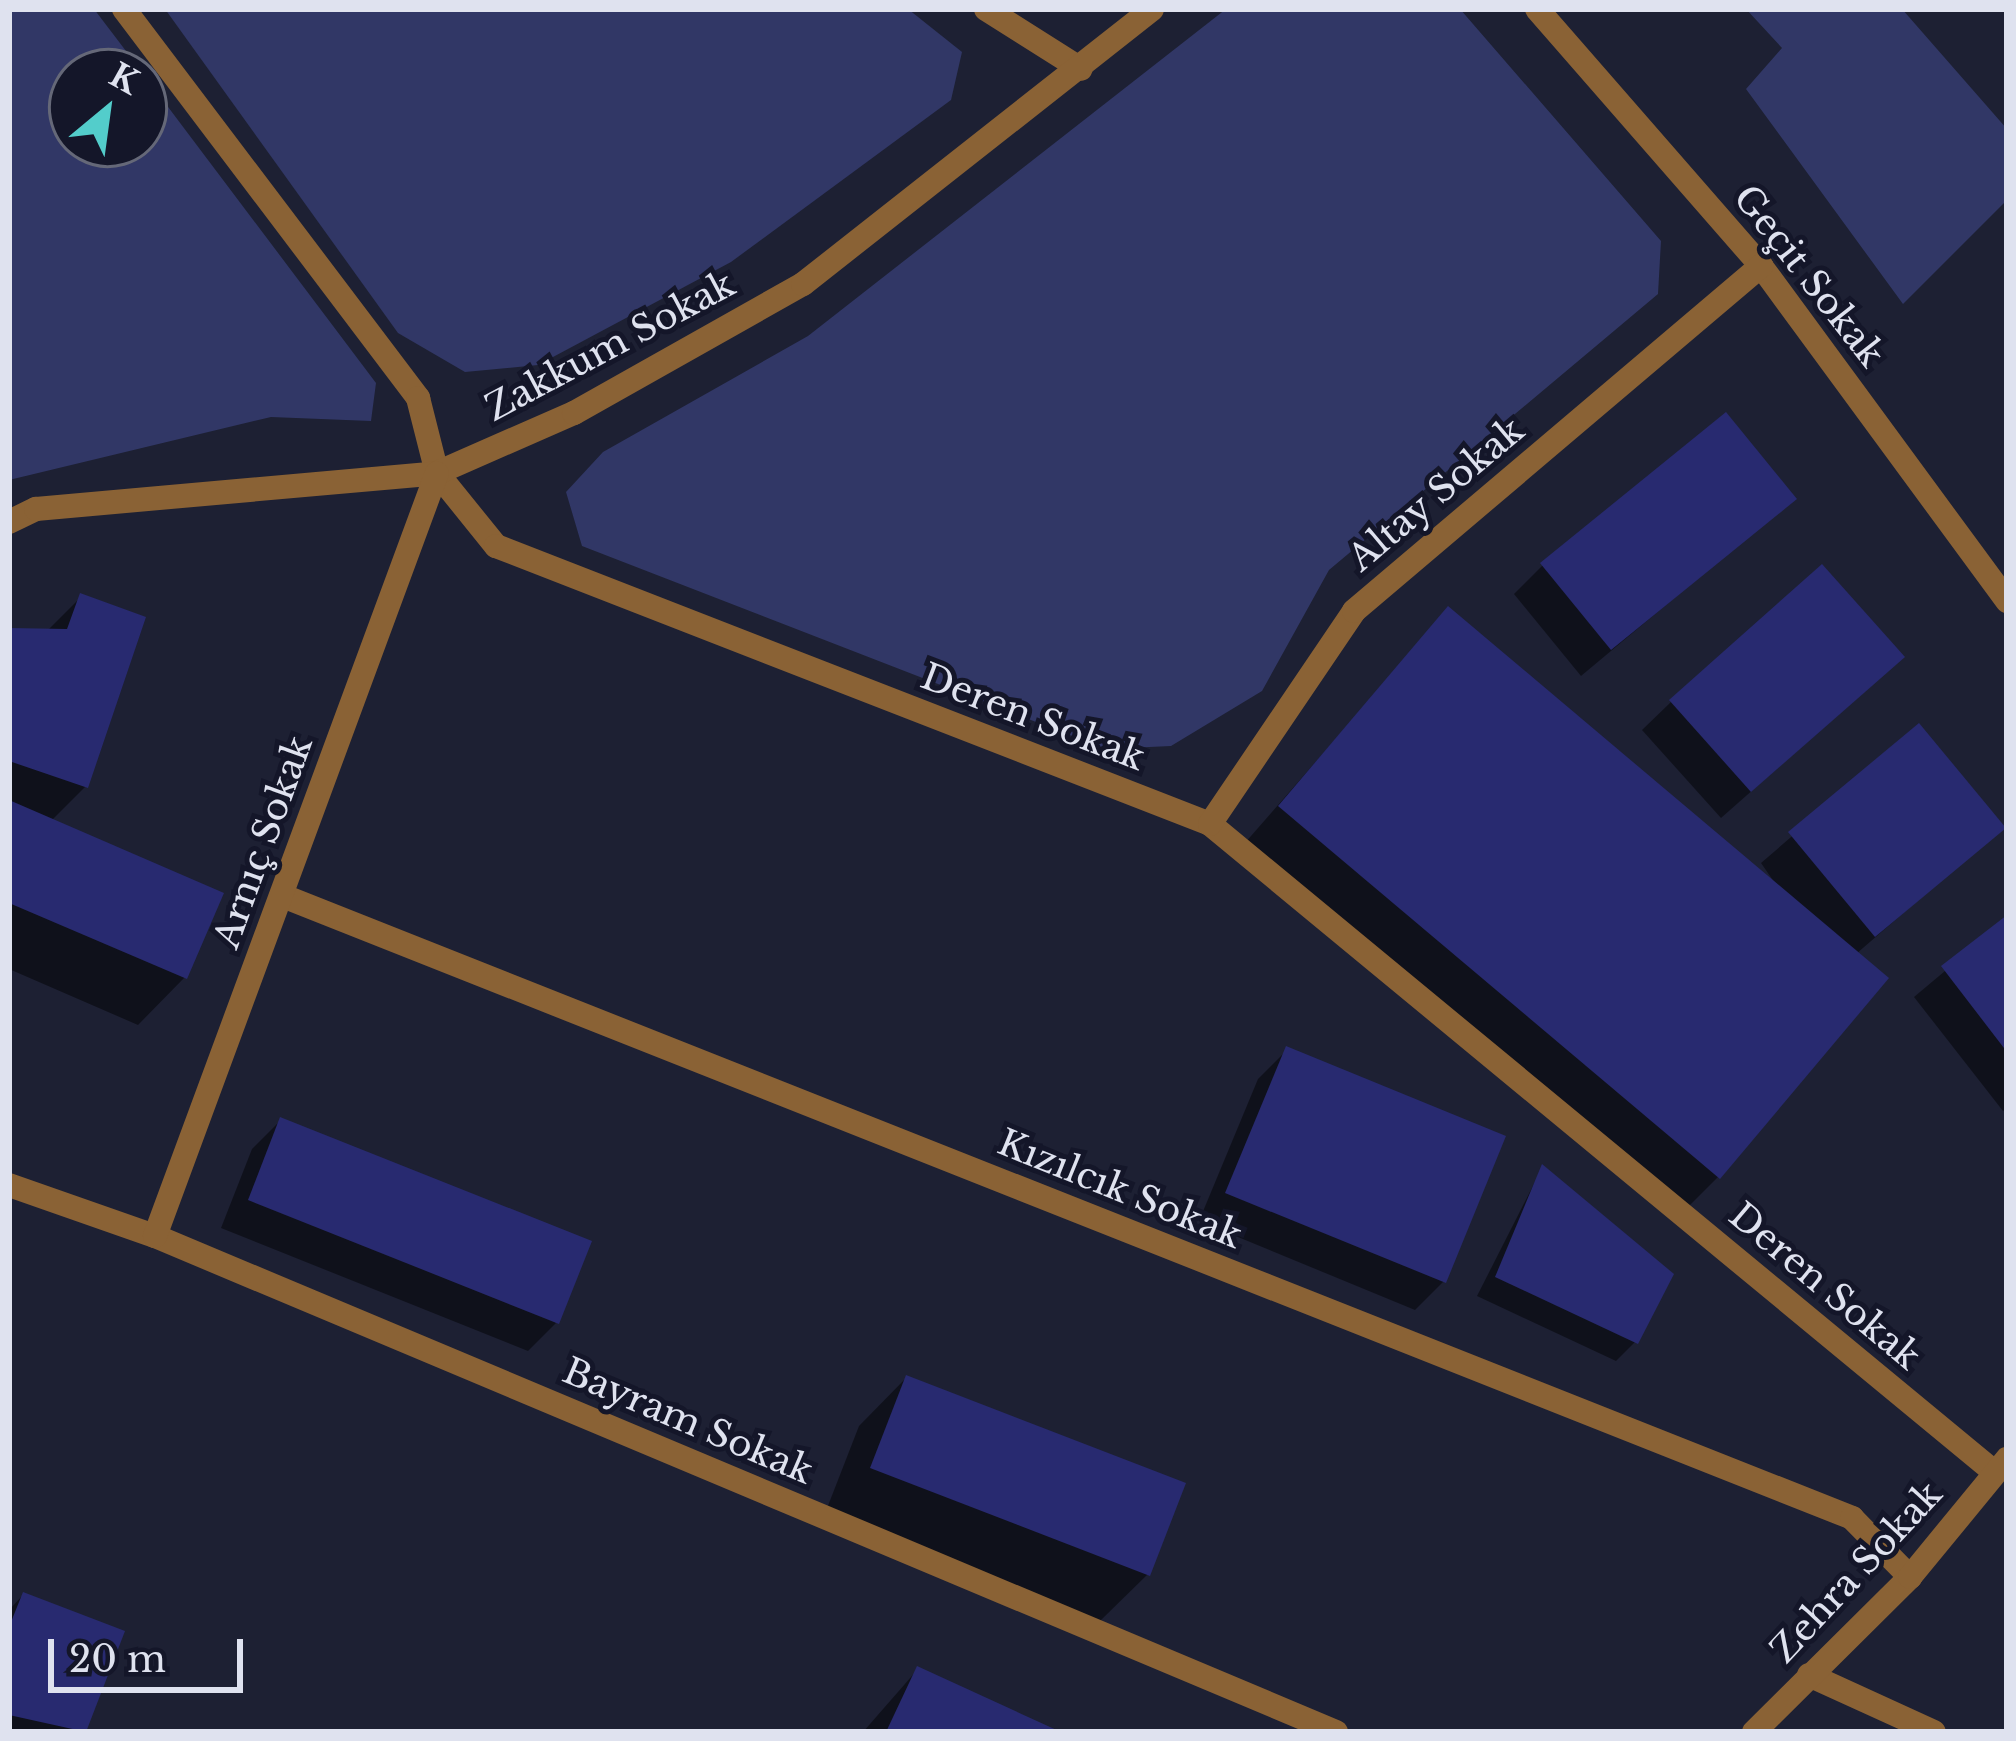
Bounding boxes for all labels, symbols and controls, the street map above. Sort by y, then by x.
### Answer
north arrow [48,48,168,168]
text: K [102,54,146,103]
street label: Geçit Sokak [1725,177,1893,375]
street label: Zakkum Sokak [478,262,742,430]
street label: Altay Sokak [1339,408,1533,580]
street label: Deren Sokak [915,655,1151,779]
street label: Arnıç Sokak [205,730,321,954]
street label: Kızılcık Sokak [992,1120,1248,1258]
street label: Deren Sokak [1721,1194,1929,1378]
street label: Bayram Sokak [557,1349,819,1493]
street label: Zehra Sokak [1761,1473,1951,1671]
scale bar [54,1615,249,1689]
text: 20 m [69,1637,166,1682]

